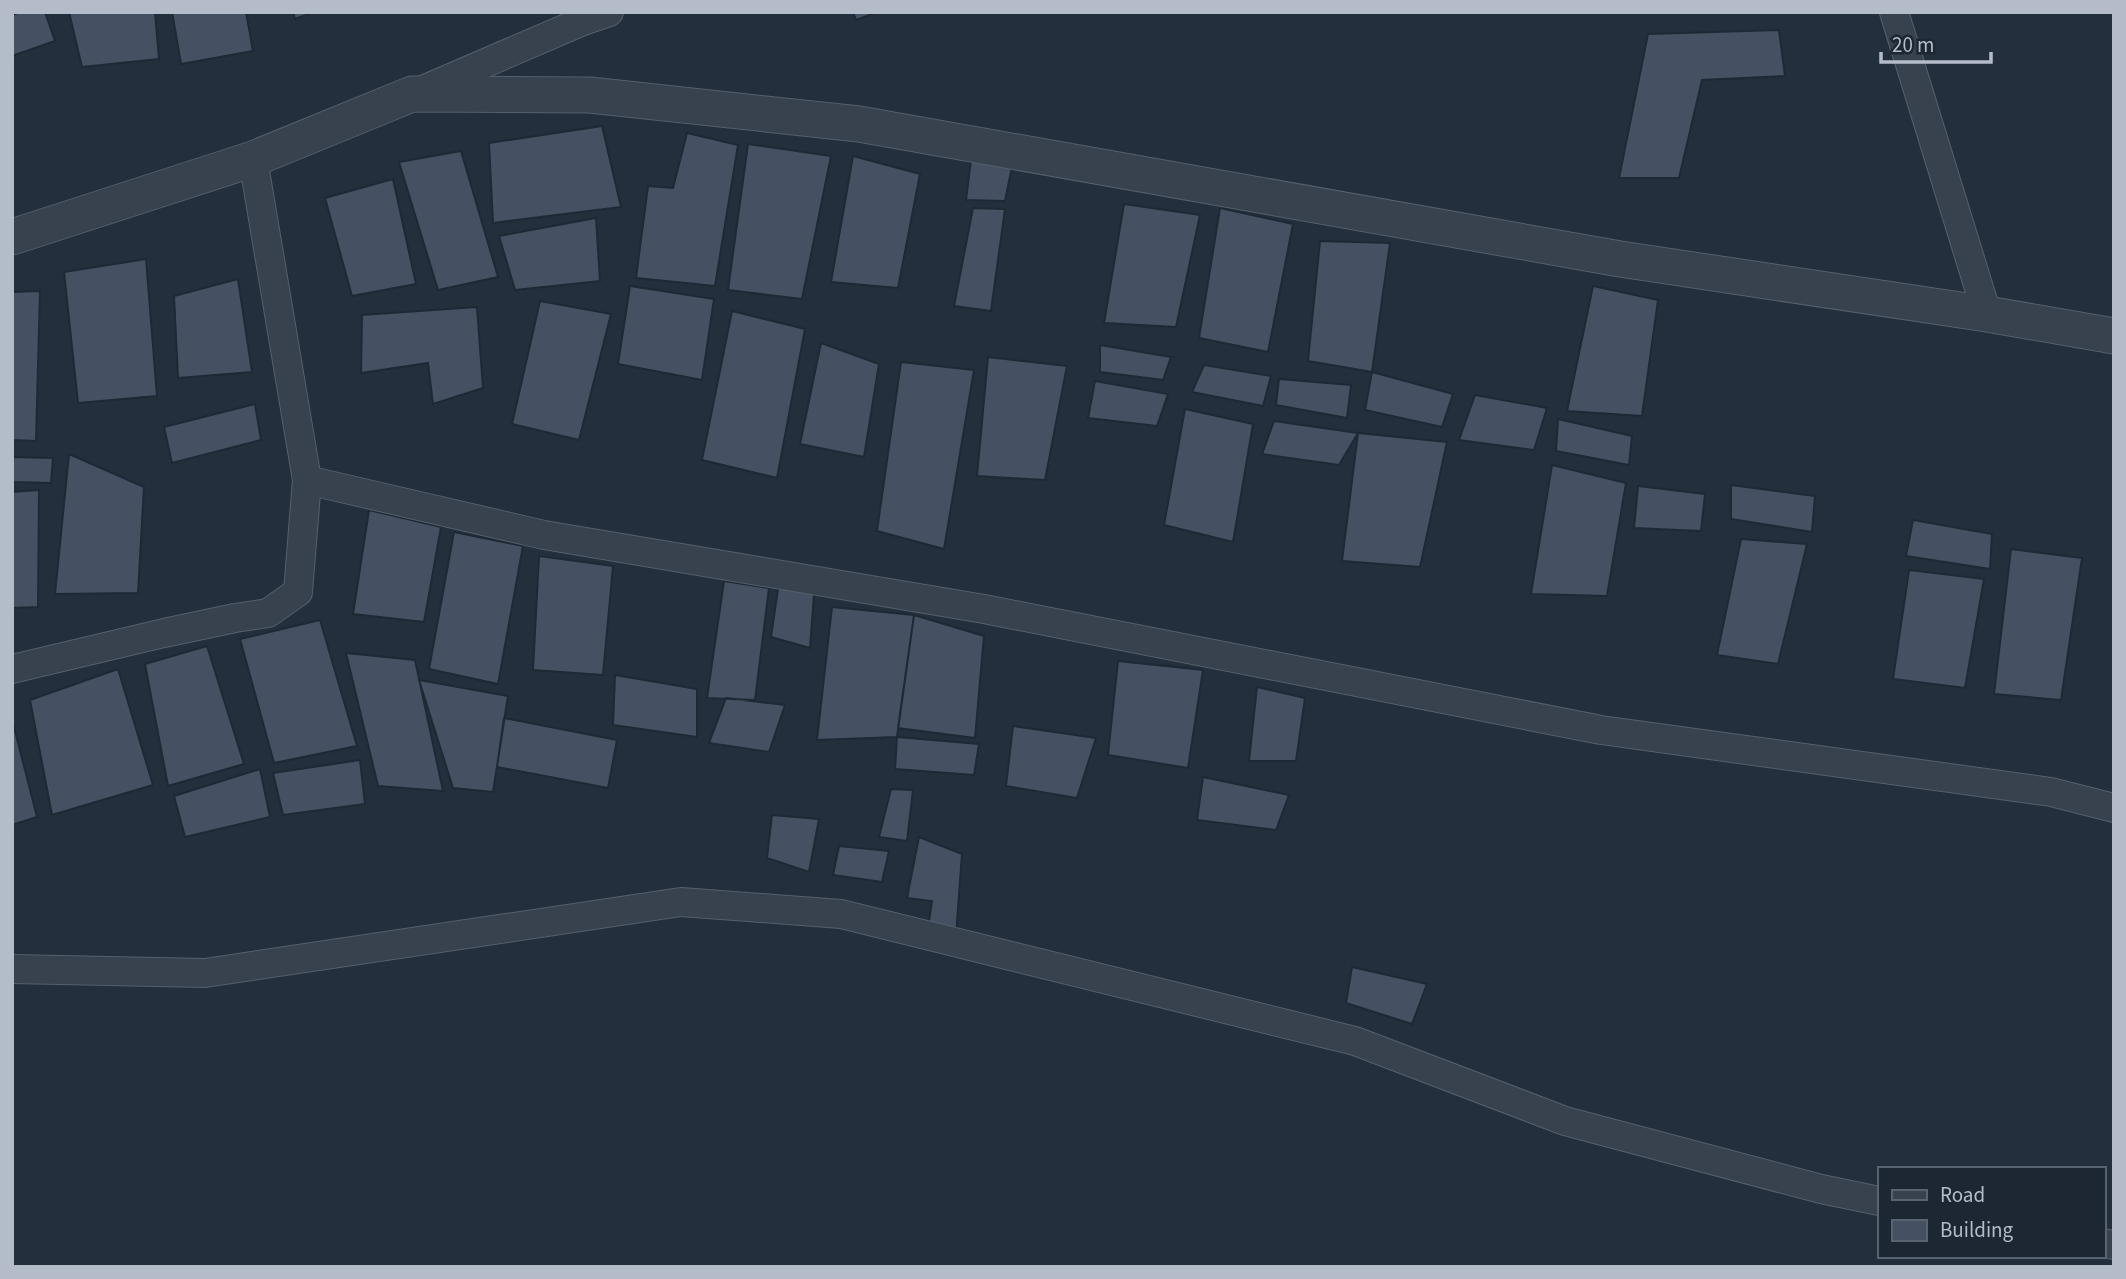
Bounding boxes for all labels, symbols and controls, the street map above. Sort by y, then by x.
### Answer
scale bar [1881,21,1991,65]
text: 20 m [1892,30,1934,60]
legend [1878,1167,2105,1258]
text: Road [1940,1180,1985,1210]
text: Building [1940,1215,2014,1245]

